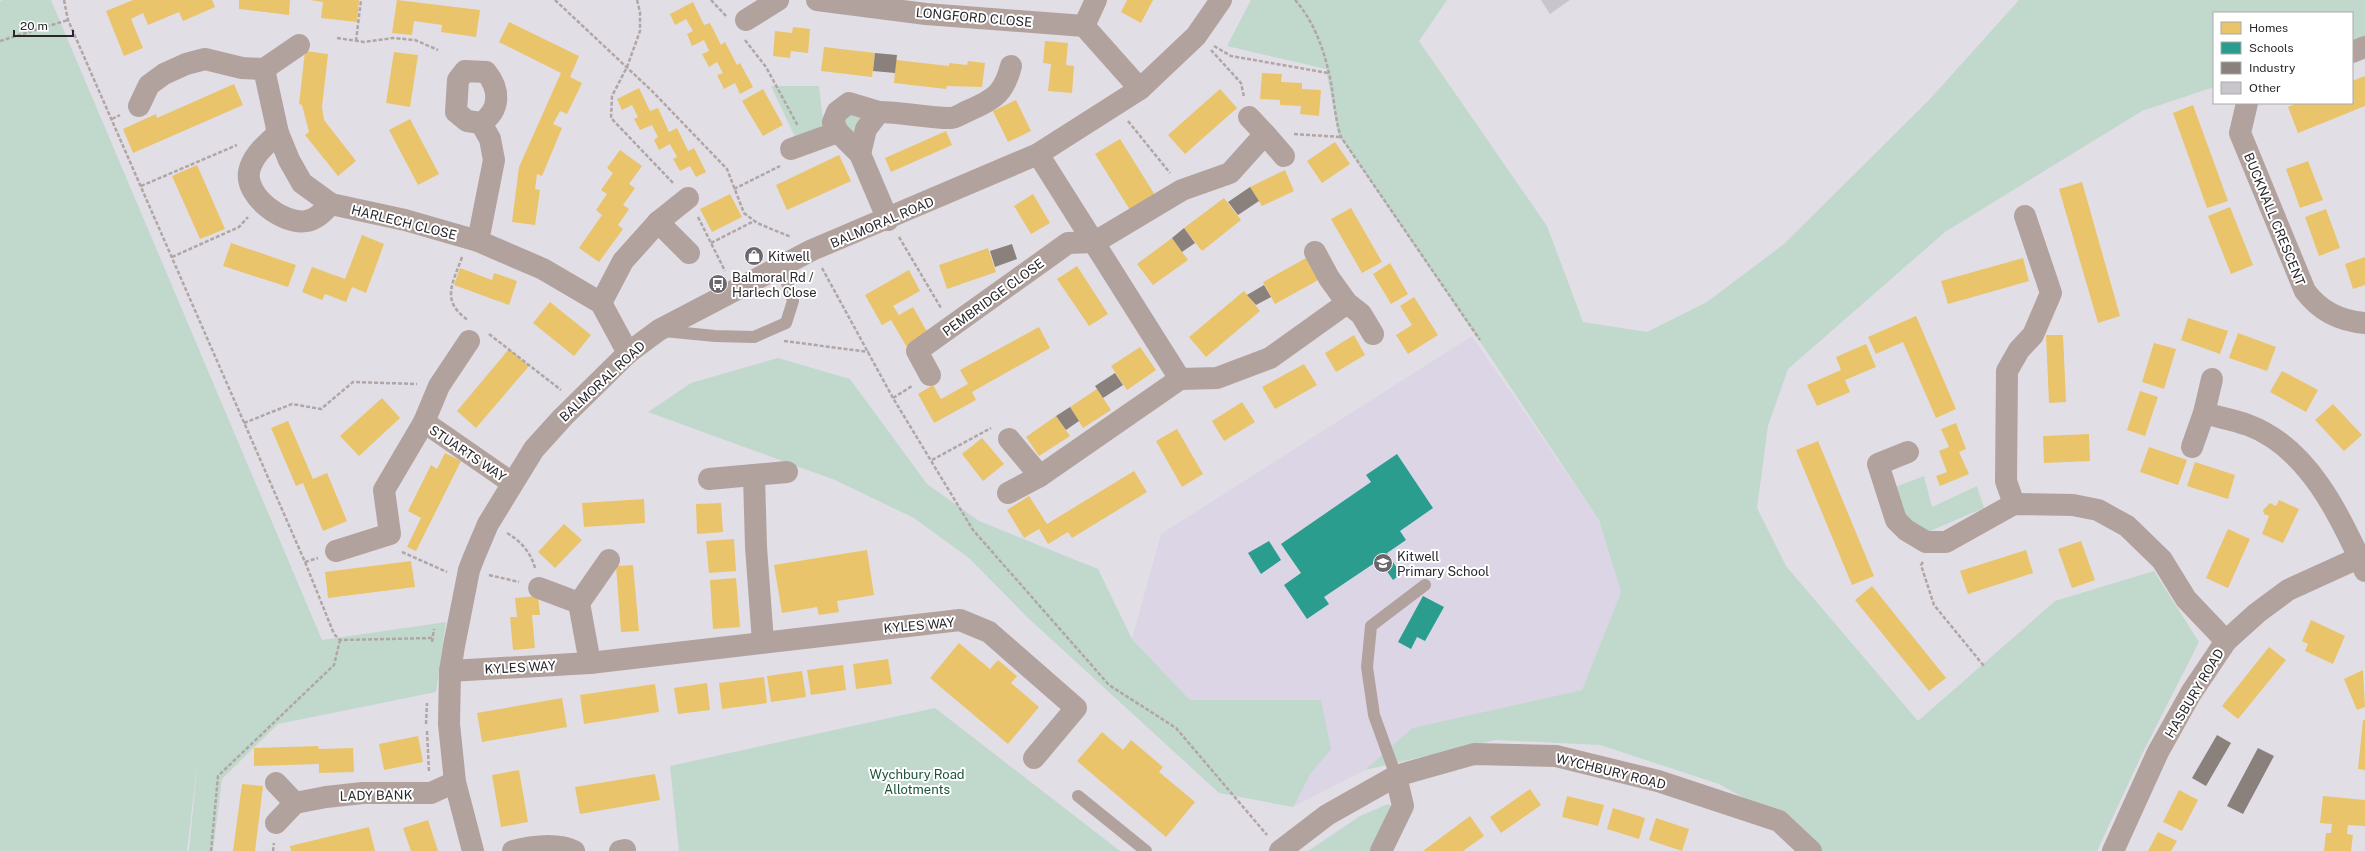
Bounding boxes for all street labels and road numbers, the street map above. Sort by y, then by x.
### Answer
street label: LONGFORD CLOSE [915,5,1033,30]
street label: BUCKNALL CRESCENT [2241,151,2308,288]
street label: BALMORAL ROAD [828,194,936,251]
street label: HARLECH CLOSE [350,202,458,243]
street label: PEMBRIDGE CLOSE [940,256,1047,339]
street label: BALMORAL ROAD [557,338,648,425]
street label: STUARTS WAY [427,422,509,485]
street label: KYLES WAY [883,615,955,636]
street label: HASBURY ROAD [2162,646,2227,740]
street label: KYLES WAY [484,658,556,677]
street label: WYCHBURY ROAD [1554,751,1667,792]
street label: LADY BANK [339,787,413,804]

